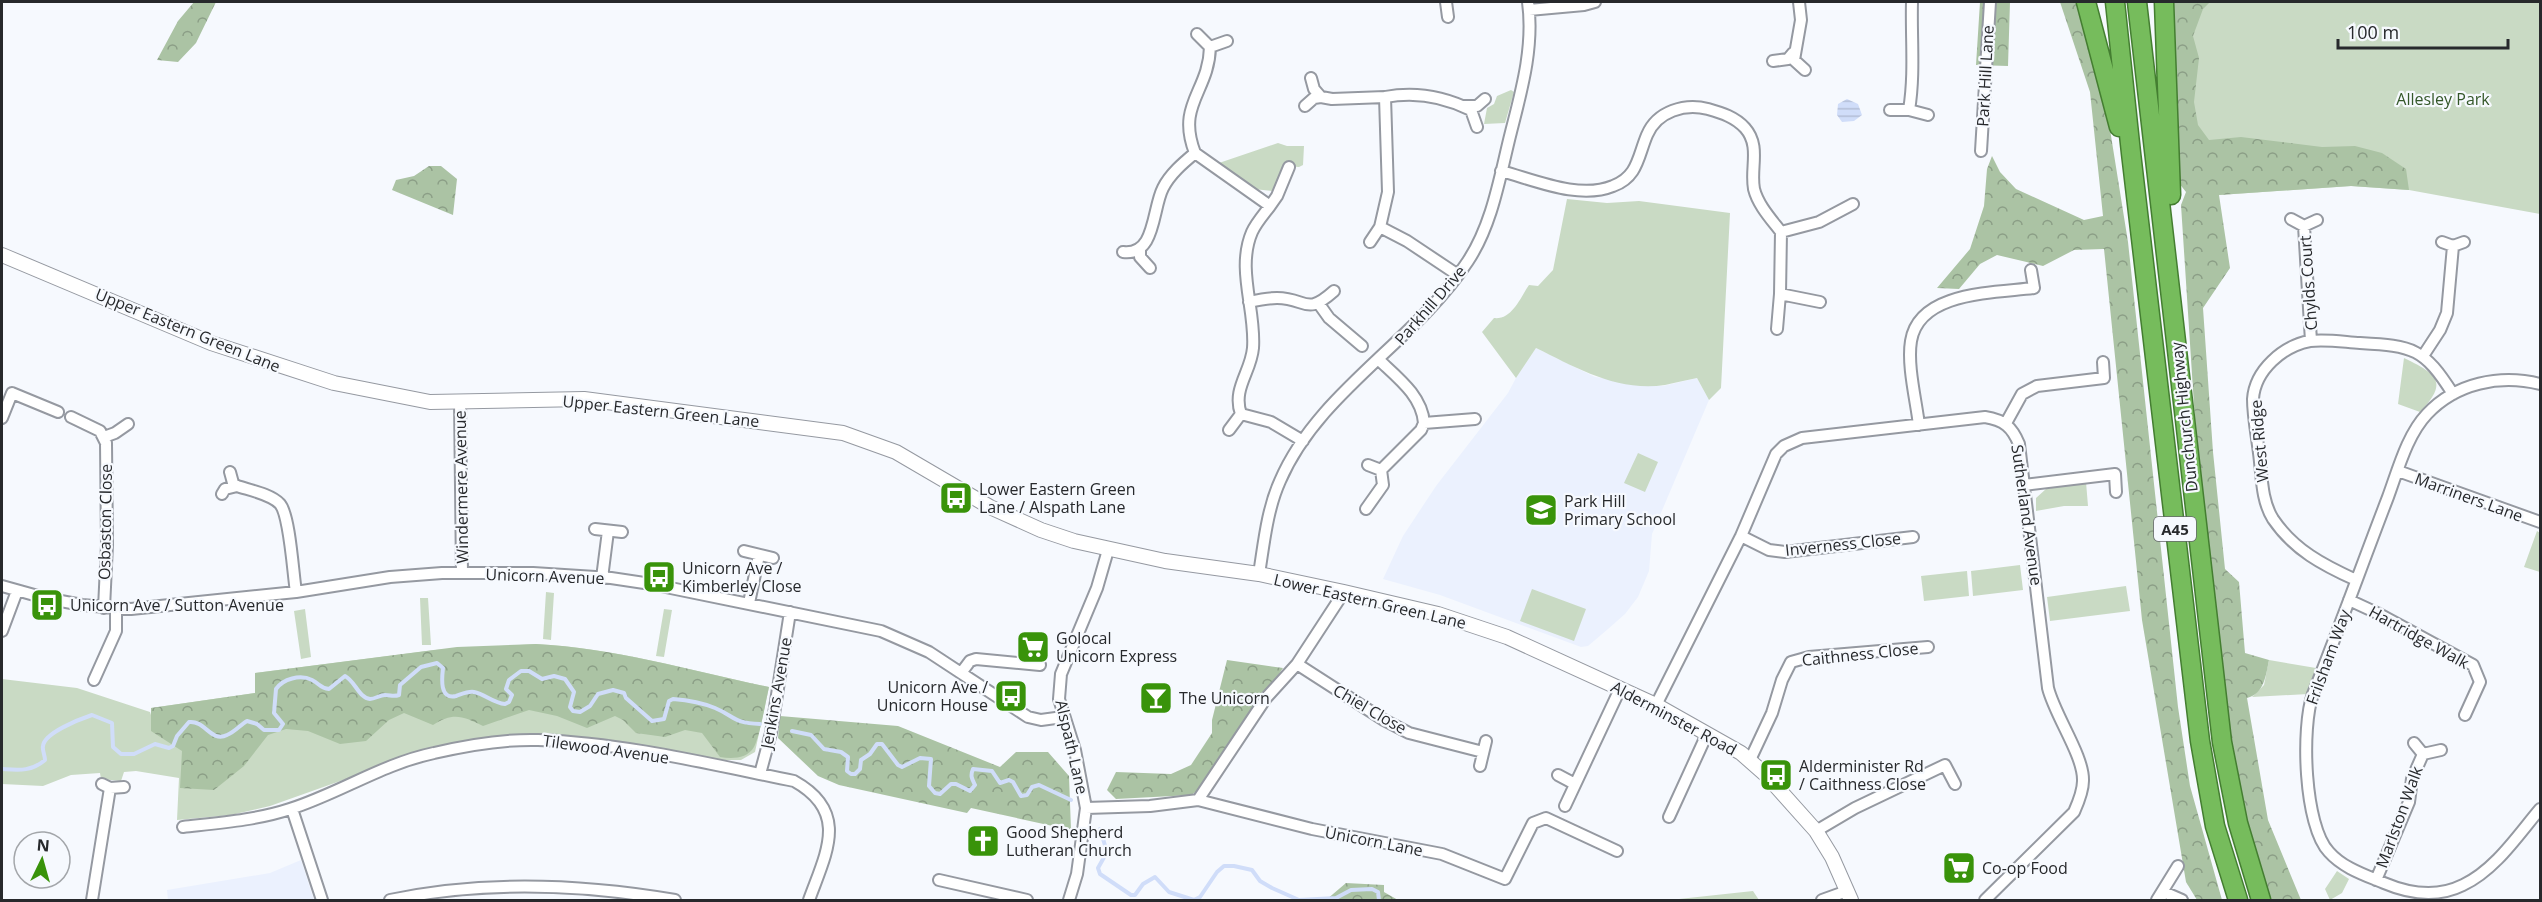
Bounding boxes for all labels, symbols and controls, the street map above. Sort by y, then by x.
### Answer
scale bar [2338,12,2508,50]
text: 100 m [2347,20,2399,44]
street label: Park Hill Lane [1971,25,1999,127]
park label: Allesley Park [2396,88,2490,110]
street label: Chylds Court [2294,234,2322,331]
street label: Parkhill Drive [1389,261,1471,349]
street label: Upper Eastern Green Lane [92,283,284,377]
street label: Dunchurch Highway [2165,340,2203,493]
street label: Upper Eastern Green Lane [562,390,760,432]
street label: West Ridge [2244,399,2274,483]
street label: Windermere Avenue [449,410,473,564]
street label: Sutherland Avenue [2006,443,2048,587]
street label: Osbaston Close [93,464,117,580]
street label: Marriners Lane [2412,467,2526,527]
place label: Lower Eastern Green Lane / Alspath Lane [979,478,1136,518]
bus stop icon: Lower Eastern Green Lane / Alspath Lane [938,480,974,516]
place label: Park Hill Primary School [1564,490,1676,530]
school or university icon: Park Hill Primary School [1523,492,1559,528]
road number: A45 [2154,517,2196,541]
street label: Inverness Close [1784,527,1902,561]
place label: Unicorn Ave / Kimberley Close [682,557,802,597]
bus stop icon: Unicorn Ave / Kimberley Close [641,559,677,595]
street label: Unicorn Avenue [485,563,605,589]
street label: Lower Eastern Green Lane [1272,568,1468,634]
bus stop icon: Unicorn Ave / Sutton Avenue [29,587,65,623]
place label: Unicorn Ave / Sutton Avenue [70,594,284,616]
street label: Hartridge Walk [2365,600,2473,674]
street label: Frilsham Way [2301,605,2356,708]
place label: Golocal Unicorn Express [1056,627,1177,667]
supermarket icon: Golocal Unicorn Express [1015,629,1051,665]
street label: Jenkins Avenue [755,636,797,752]
street label: Caithness Close [1801,637,1919,671]
place label: Unicorn Ave / Unicorn House [877,676,988,716]
street label: Alderminster Road [1607,676,1741,760]
bus stop icon: Unicorn Ave / Unicorn House [993,678,1029,714]
street label: Chiel Close [1329,679,1411,739]
bar icon: The Unicorn [1138,680,1174,716]
place label: The Unicorn [1179,687,1270,709]
street label: Alspath Lane [1050,698,1094,796]
street label: Tilewood Avenue [542,729,671,769]
place label: Alderminister Rd / Caithness Close [1799,755,1926,795]
bus stop icon: Alderminister Rd / Caithness Close [1758,757,1794,793]
street label: Marlston Walk [2370,762,2428,871]
place label: Good Shepherd Lutheran Church [1006,821,1132,861]
street label: Unicorn Lane [1323,821,1425,861]
church icon: Good Shepherd Lutheran Church [965,823,1001,859]
north arrow [12,830,72,890]
text: N [36,834,51,857]
supermarket icon: Co-op Food [1941,850,1977,886]
place label: Co-op Food [1982,857,2068,879]

